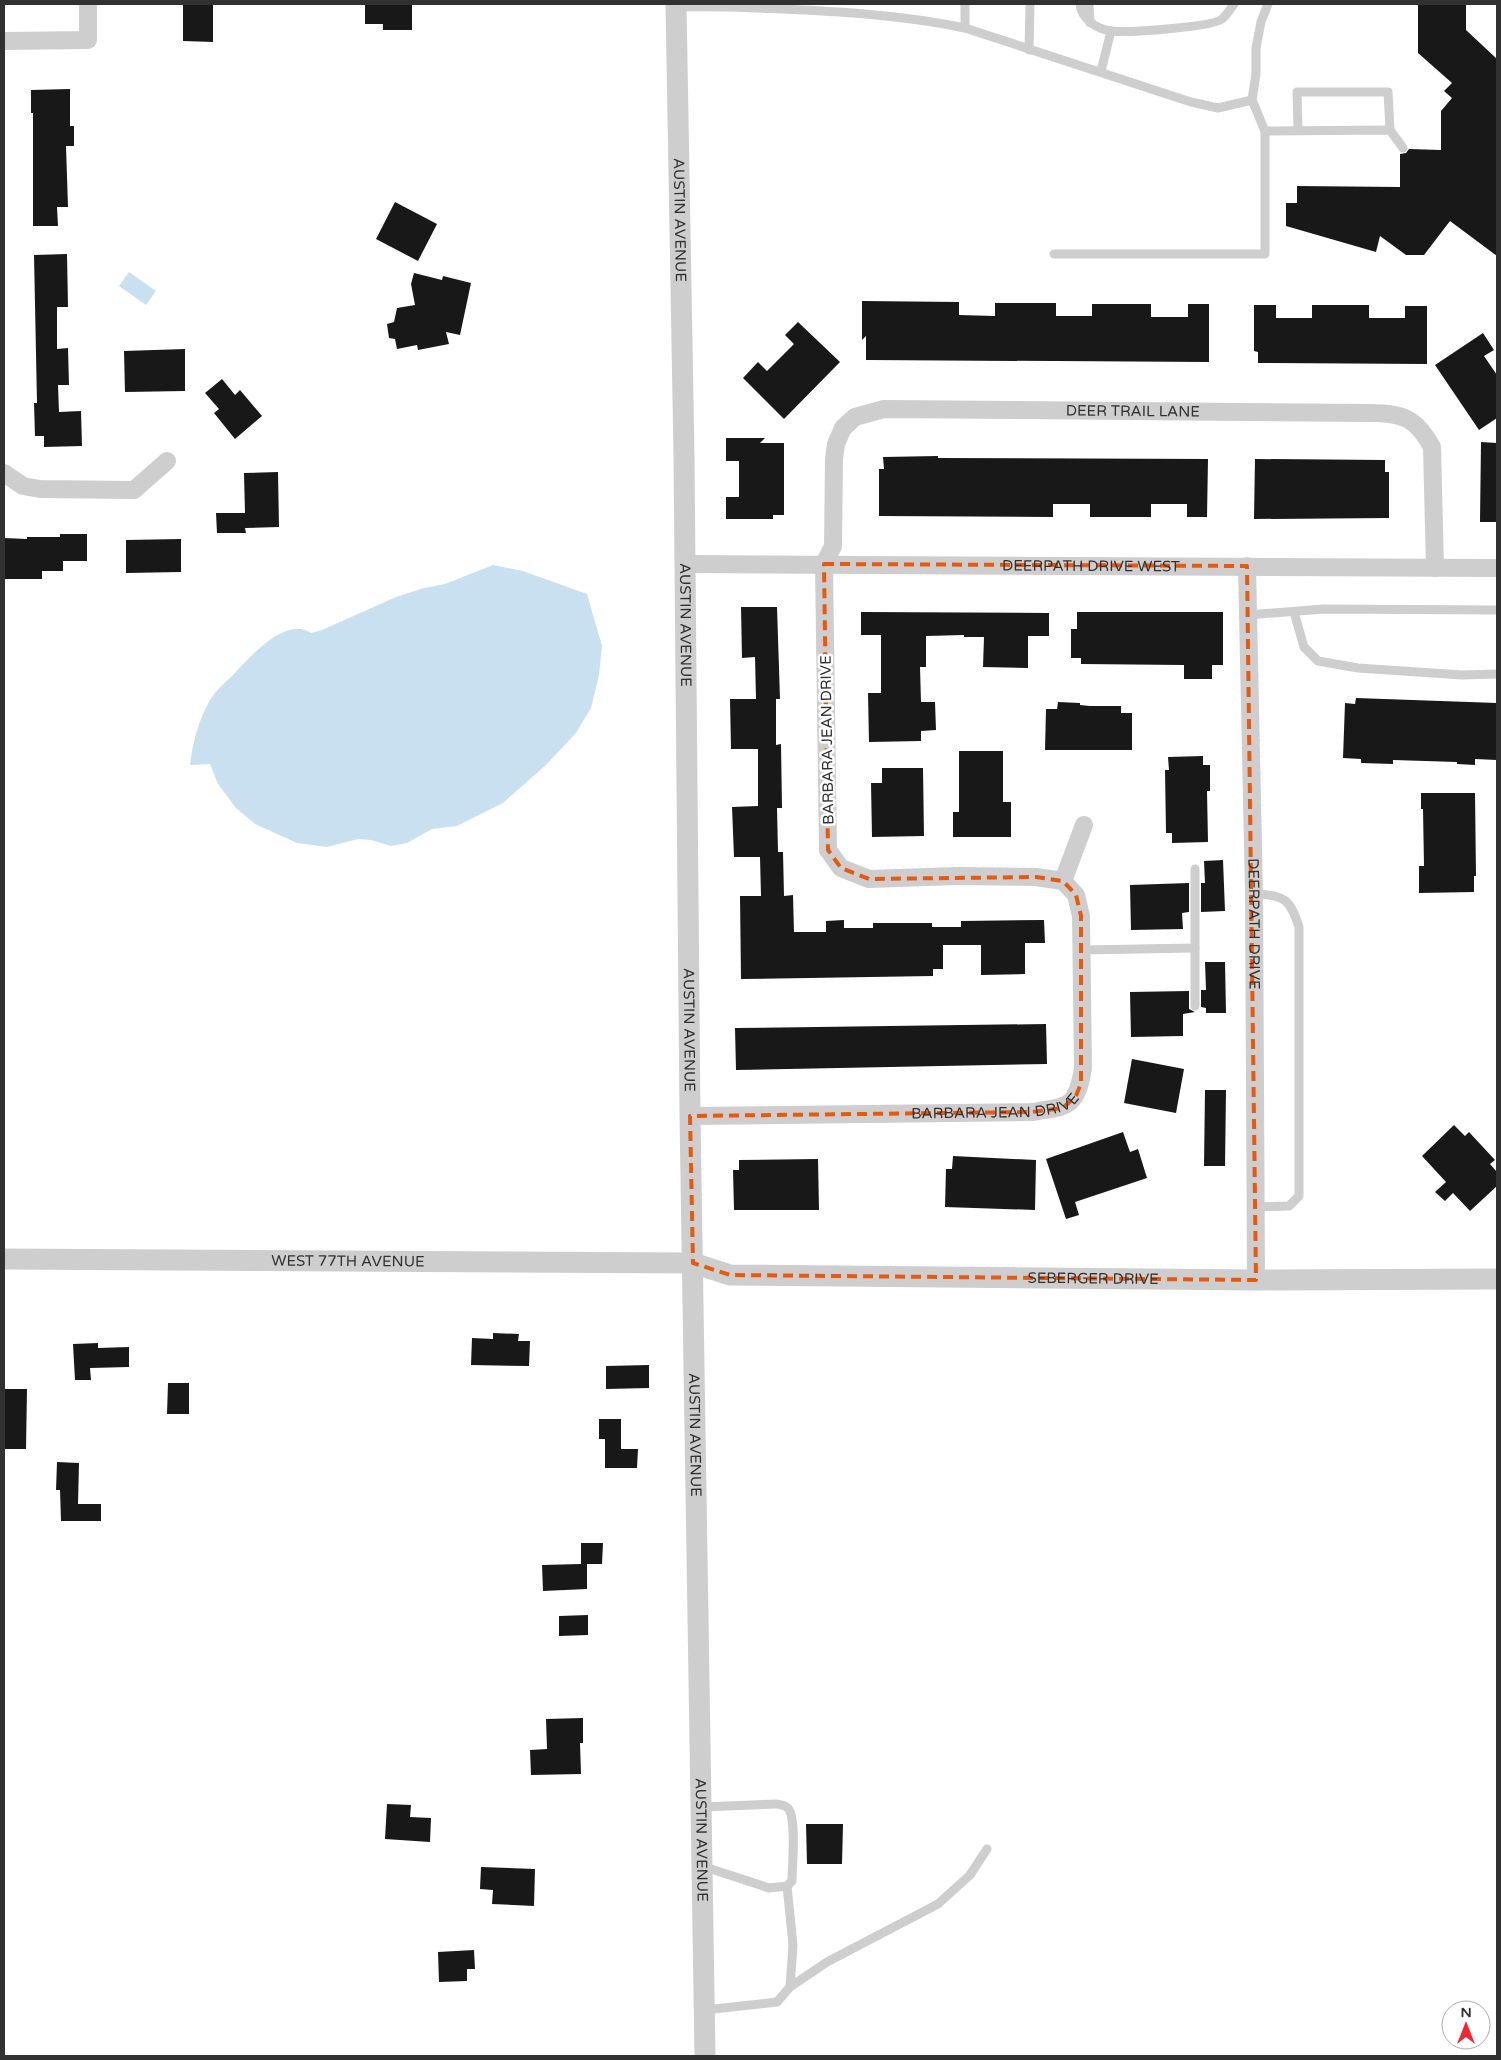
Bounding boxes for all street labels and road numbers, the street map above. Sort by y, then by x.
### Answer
street label: AUSTIN AVENUE [670,158,690,282]
street label: DEER TRAIL LANE [1066,401,1200,421]
street label: DEERPATH DRIVE WEST [1002,557,1180,575]
street label: AUSTIN AVENUE [676,563,695,687]
street label: BARBARA JEAN DRIVE [817,655,837,825]
street label: DEERPATH DRIVE [1244,858,1263,990]
street label: AUSTIN AVENUE [680,968,699,1092]
street label: BARBARA JEAN DRIVE [911,1089,1083,1122]
street label: WEST 77TH AVENUE [271,1252,425,1270]
street label: SEBERGER DRIVE [1027,1269,1159,1288]
street label: AUSTIN AVENUE [685,1373,705,1497]
street label: AUSTIN AVENUE [692,1778,712,1902]

